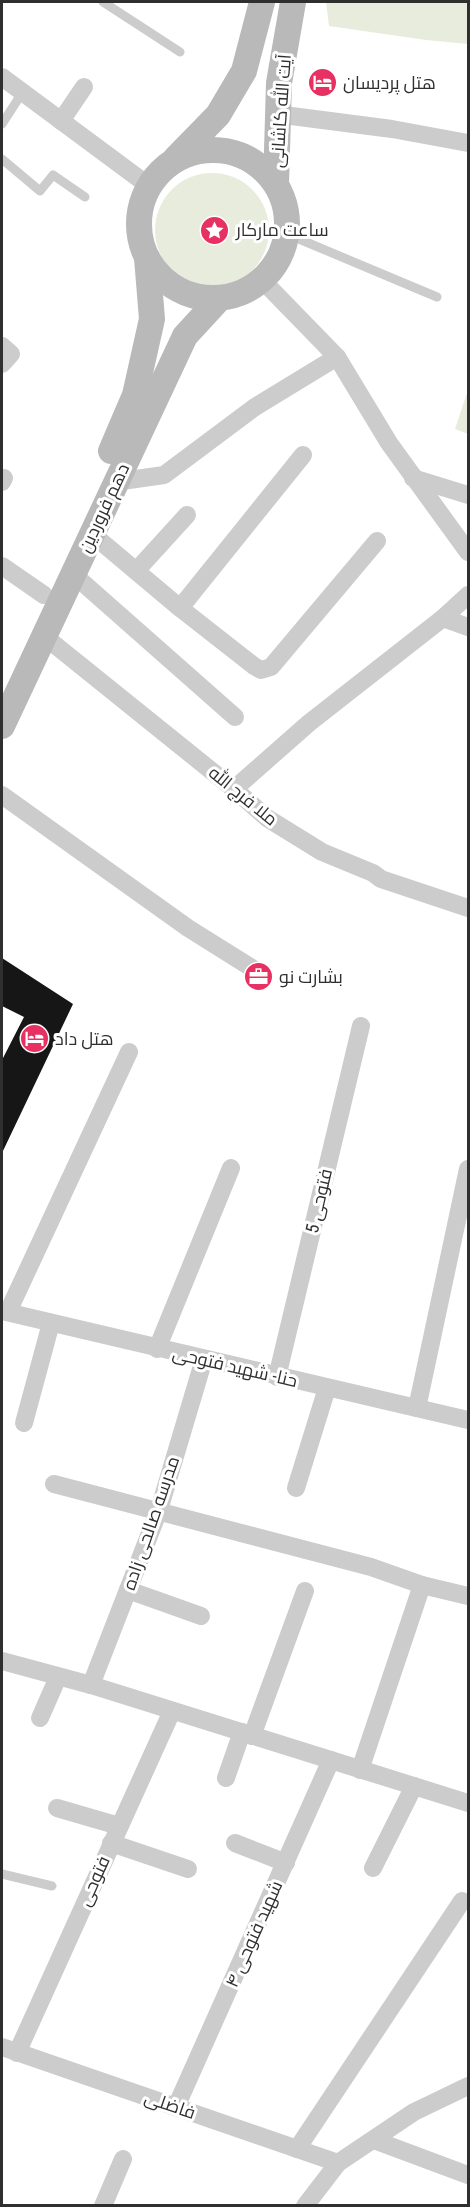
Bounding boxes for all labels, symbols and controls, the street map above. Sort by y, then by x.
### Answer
street label: آیت الله کاشانی [265,53,296,169]
hotel icon: هتل پردیسان [306,67,338,99]
place label: هتل پردیسان [343,72,436,95]
place icon: ساعت مارکار [199,214,231,246]
place label: ساعت مارکار [235,219,329,241]
street label: دهم فروردین [74,460,135,557]
street label: ملا فرج الله [203,761,283,831]
office icon: بشارت نو [242,961,274,993]
place label: بشارت نو [279,966,343,988]
hotel icon: هتل داد [18,1023,50,1055]
place label: هتل داد [55,1028,114,1050]
street label: فتوحی 5 [301,1167,337,1235]
street label: حنا- شهید فتوحی [170,1342,300,1392]
street label: مدرسه صالحی زاده [118,1453,184,1593]
street label: فتوحی [73,1853,115,1909]
street label: شهید فتوحی ۴ [221,1877,287,1991]
street label: فاضلی [142,2086,198,2124]

